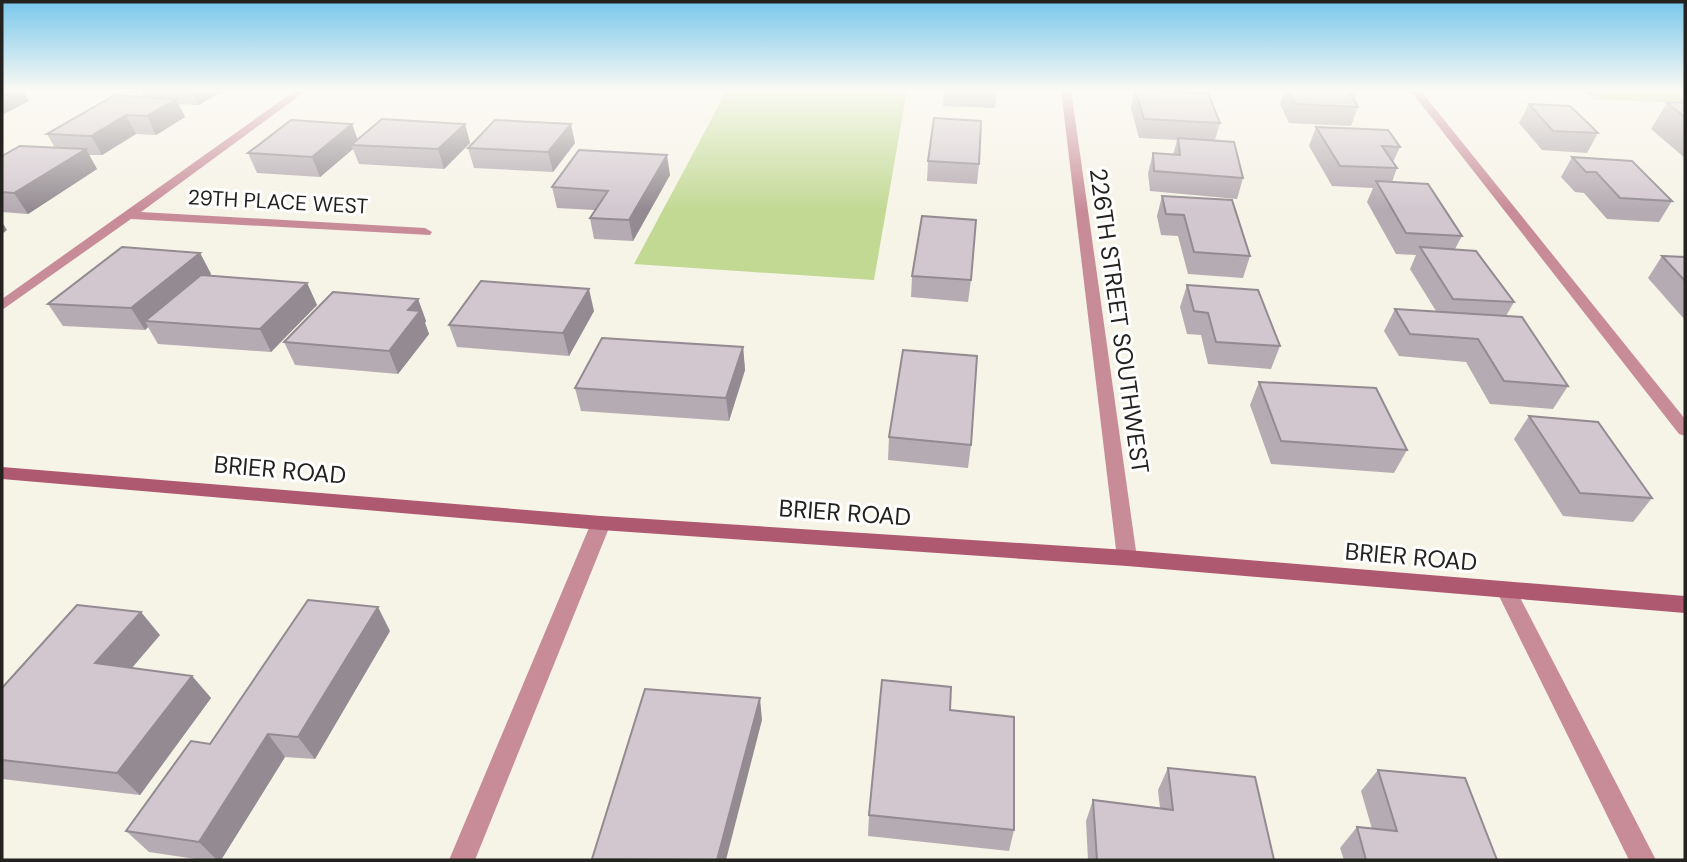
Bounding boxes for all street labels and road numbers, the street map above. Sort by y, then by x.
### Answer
street label: 226TH STREET SOUTHWEST [1083,166,1156,476]
street label: 29TH PLACE WEST [187,183,369,221]
street label: BRIER ROAD [213,448,347,491]
street label: BRIER ROAD [778,492,912,533]
street label: BRIER ROAD [1344,535,1478,578]

